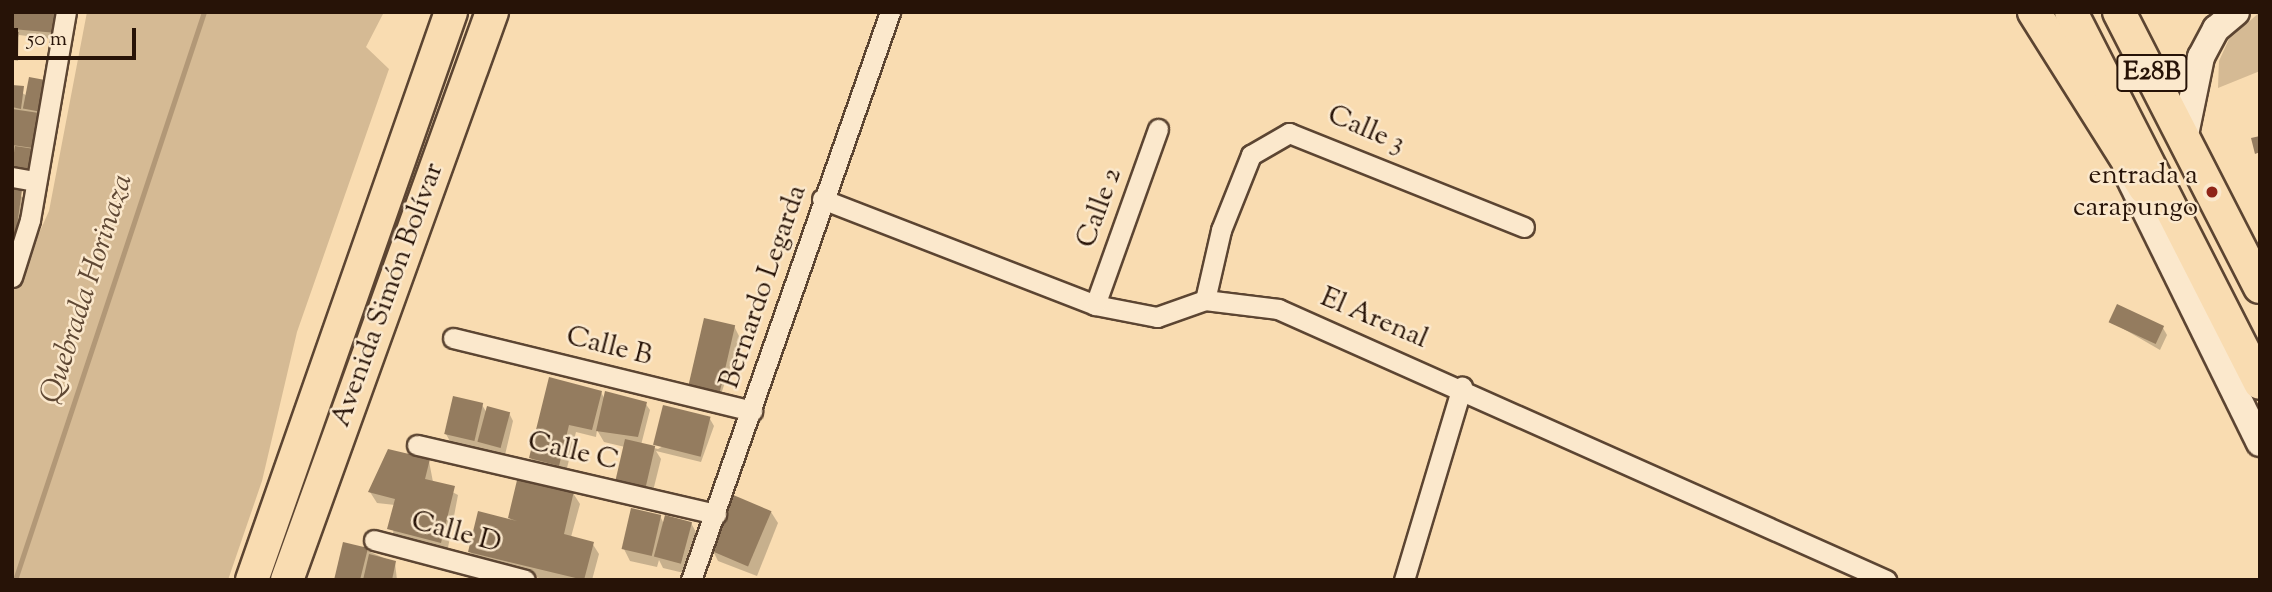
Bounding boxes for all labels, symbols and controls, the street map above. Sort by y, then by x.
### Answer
scale bar [18,14,140,58]
text: 50 m [27,25,67,55]
road number: E28B [2115,50,2189,96]
street label: Calle 3 [1322,99,1410,161]
street label: Avenida Simón Bolívar [325,158,451,432]
place label: entrada a carapungo [2073,159,2198,225]
street label: Calle 2 [1070,163,1130,253]
water label: Quebrada Horinaza [34,170,142,408]
street label: Bernardo Legarda [713,181,815,393]
marker: entrada a carapungo [2204,184,2220,200]
street label: El Arenal [1315,281,1433,357]
street label: Calle B [563,320,655,374]
street label: Calle C [524,425,622,479]
street label: Calle D [407,505,505,561]

